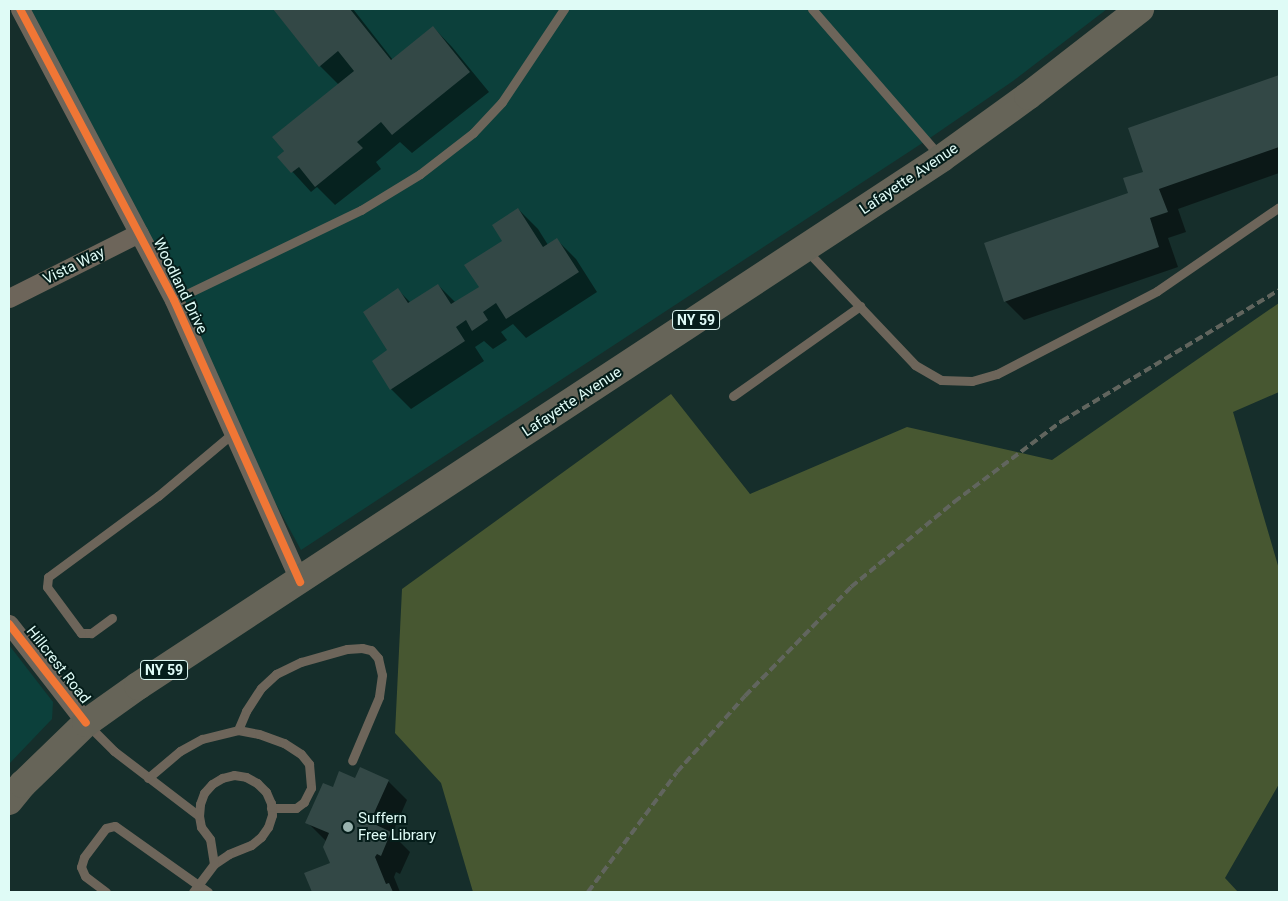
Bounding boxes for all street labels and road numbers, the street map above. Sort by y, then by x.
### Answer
street label: Lafayette Avenue [856,139,962,219]
street label: Woodland Drive [149,235,211,337]
street label: Vista Way [40,243,108,289]
road number: NY 59 [671,308,721,332]
street label: Lafayette Avenue [519,363,625,441]
street label: Hillcrest Road [22,623,94,707]
road number: NY 59 [139,658,189,682]

